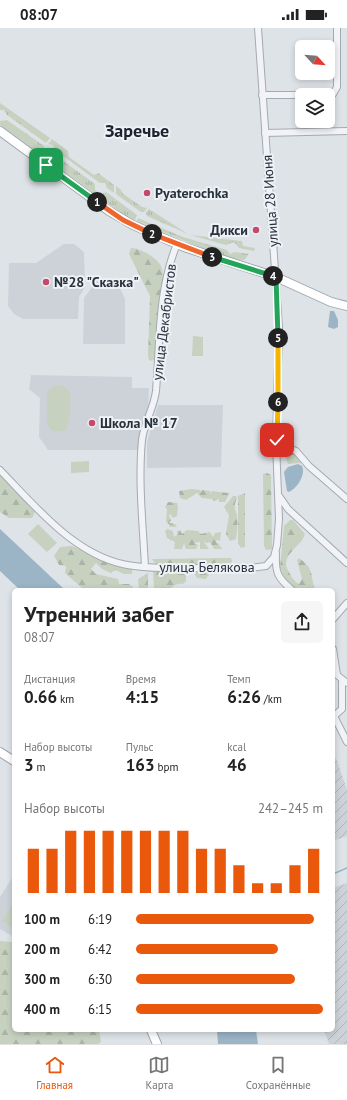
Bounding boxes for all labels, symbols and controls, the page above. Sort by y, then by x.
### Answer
text: 08:07 [20,5,58,24]
north arrow [295,40,335,80]
map controls [295,40,335,128]
button: layers [295,88,335,128]
district label: Заречье [105,119,169,142]
pin [29,148,63,182]
icon: arrive [35,154,57,176]
street label: улица 28 Июня [258,154,282,248]
place label: Pyaterochka [155,184,229,202]
marker: Pyaterochka [142,188,152,198]
pin: 1 [87,192,107,212]
text: 1 [94,195,100,209]
place label: Дикси [210,221,248,239]
pin: 2 [142,224,162,244]
marker: Дикси [251,225,261,235]
text: 2 [149,227,155,241]
pin: 3 [202,247,222,267]
text: 3 [209,250,215,264]
street label: улица Декабристов [148,263,180,381]
pin: 4 [263,266,283,286]
text: 4 [270,269,276,283]
place label: №28 "Сказка" [54,273,139,291]
marker: №28 "Сказка" [41,277,51,287]
pin: 5 [268,328,288,348]
text: 5 [275,331,281,345]
pin: 6 [268,392,288,412]
text: 6 [275,395,281,409]
place label: Школа № 17 [100,414,178,432]
marker: Школа № 17 [87,418,97,428]
pin [260,423,294,457]
icon: check [266,429,288,451]
street label: улица Белякова [159,558,255,576]
text: Утренний забег [24,600,173,628]
button: share [281,601,323,643]
text: 08:07 [24,629,55,646]
text: Дистанция [24,672,75,686]
text: Время [126,672,156,686]
text: Темп [227,672,251,686]
text: 0.66 [24,686,57,708]
text: 4:15 [126,686,159,708]
text: 6:26 [227,686,261,708]
text: km [57,692,74,706]
text: /km [261,692,282,706]
text: Набор высоты [24,740,92,754]
text: Пульс [126,740,153,754]
text: kcal [227,740,246,754]
text: 3 [24,754,34,776]
text: 163 [126,754,155,776]
text: 46 [227,754,247,776]
text: m [34,760,46,774]
text: bpm [155,760,178,774]
text: Набор высоты [24,800,105,817]
text: 242–245 m [258,800,323,817]
text: 100 m [24,911,60,928]
text: 6:19 [88,911,112,928]
text: 200 m [24,941,60,958]
text: 6:42 [88,941,112,958]
text: 300 m [24,971,60,988]
text: 6:30 [88,971,112,988]
text: 400 m [24,1001,60,1018]
text: 6:15 [88,1001,112,1018]
tab: Главная [36,1054,73,1092]
tab: Карта [146,1054,173,1092]
tab: Сохранённые [246,1054,311,1092]

